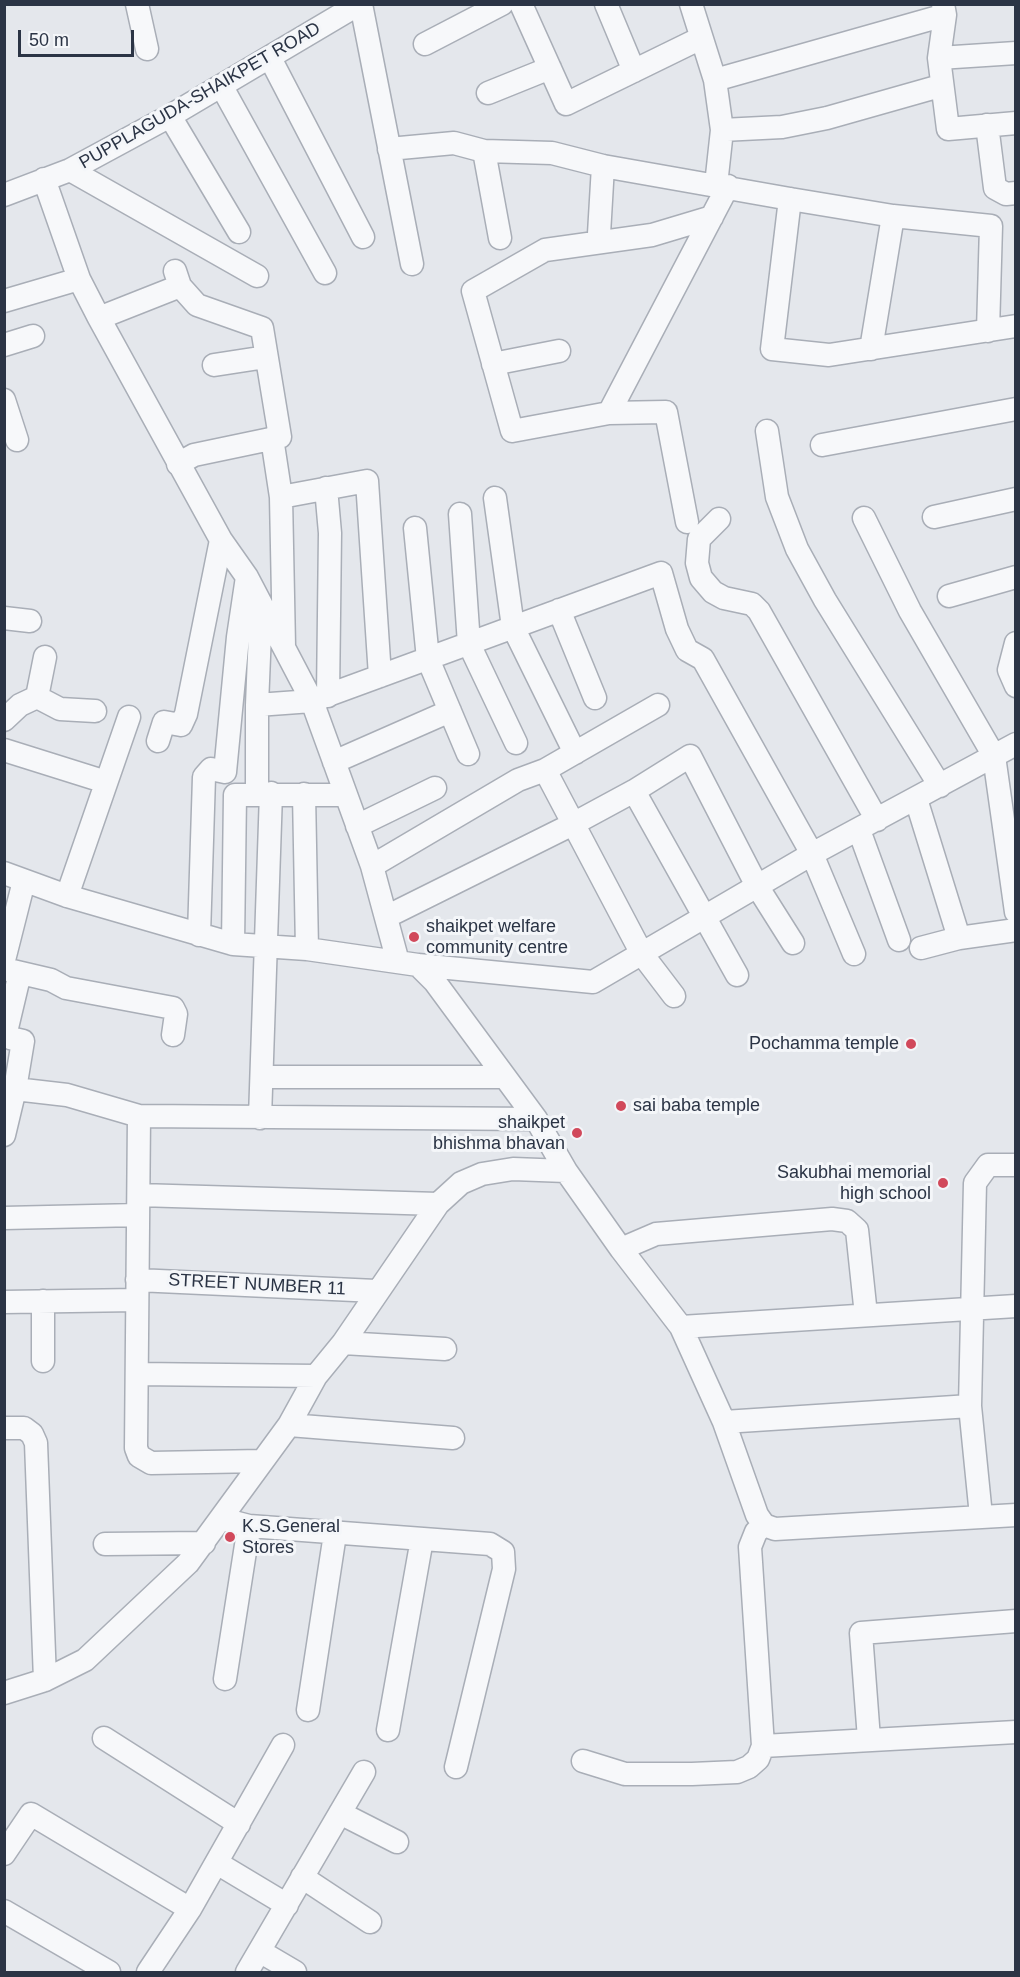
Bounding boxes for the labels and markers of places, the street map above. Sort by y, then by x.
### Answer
place label: shaikpet welfare community centre [426,916,568,958]
marker: shaikpet welfare community centre [407,930,421,944]
place label: Pochamma temple [749,1033,899,1055]
marker: Pochamma temple [904,1037,918,1051]
place label: sai baba temple [633,1095,760,1117]
marker: sai baba temple [614,1099,628,1113]
place label: shaikpet bhishma bhavan [433,1112,565,1154]
marker: shaikpet bhishma bhavan [570,1126,584,1140]
place label: Sakubhai memorial high school [777,1162,931,1204]
marker: Sakubhai memorial high school [936,1176,950,1190]
place label: K.S.General Stores [242,1516,340,1558]
marker: K.S.General Stores [223,1530,237,1544]

